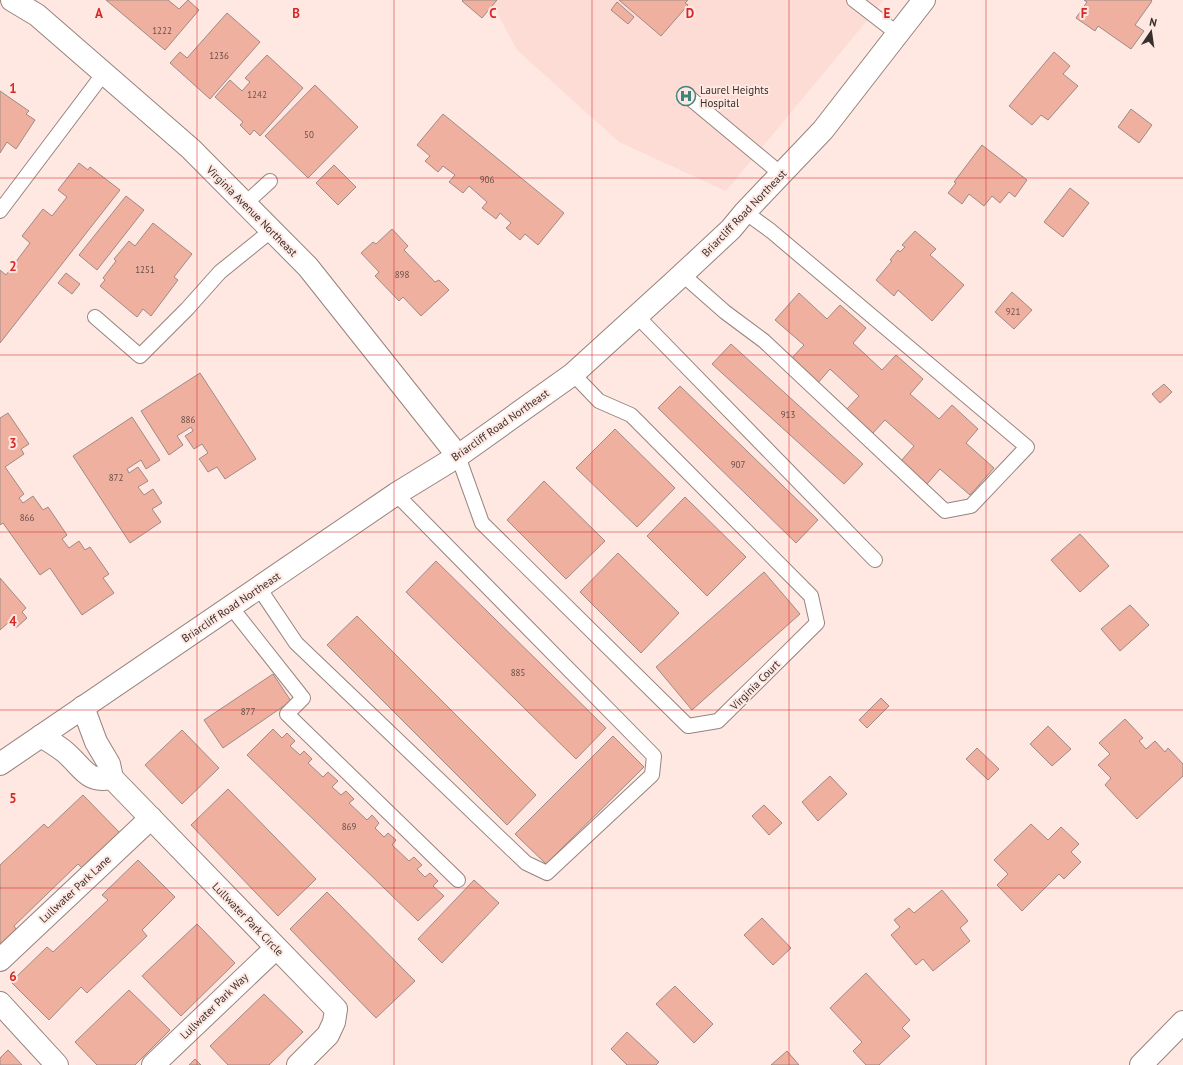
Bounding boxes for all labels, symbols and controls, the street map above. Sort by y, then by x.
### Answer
text: A [95,5,103,22]
text: B [292,5,300,22]
text: C [489,5,497,22]
text: D [686,5,694,22]
text: E [884,5,891,22]
text: F [1081,5,1088,22]
north arrow [1131,12,1171,52]
text: N [1148,15,1158,30]
house number: 1222 [152,25,172,36]
house number: 1236 [209,50,229,61]
text: 1 [9,80,17,97]
place label: Laurel Heights Hospital [700,83,769,110]
hospital icon: Laurel Heights Hospital [675,85,697,107]
house number: 1242 [247,89,267,100]
house number: 50 [304,129,314,140]
street label: Virginia Avenue Northeast [203,162,300,259]
street label: Briarcliff Road Northeast [699,166,790,260]
house number: 906 [480,174,494,185]
text: 2 [9,258,17,275]
house number: 1251 [135,264,155,275]
house number: 898 [395,269,409,280]
house number: 921 [1006,306,1020,317]
street label: Briarcliff Road Northeast [448,386,552,464]
house number: 913 [781,409,795,420]
house number: 886 [181,414,195,425]
text: 3 [9,435,17,452]
house number: 907 [731,459,745,470]
house number: 872 [109,472,123,483]
house number: 866 [20,512,34,523]
street label: Briarcliff Road Northeast [179,569,283,645]
text: 4 [9,613,17,630]
street label: Virginia Court [726,657,783,714]
house number: 885 [511,667,525,678]
house number: 877 [241,706,255,717]
text: 5 [9,790,17,807]
house number: 869 [342,821,356,832]
street label: Lullwater Park Lane [36,852,114,926]
street label: Lullwater Park Circle [209,879,287,959]
text: 6 [9,968,17,985]
street label: Lullwater Park Way [177,969,252,1042]

